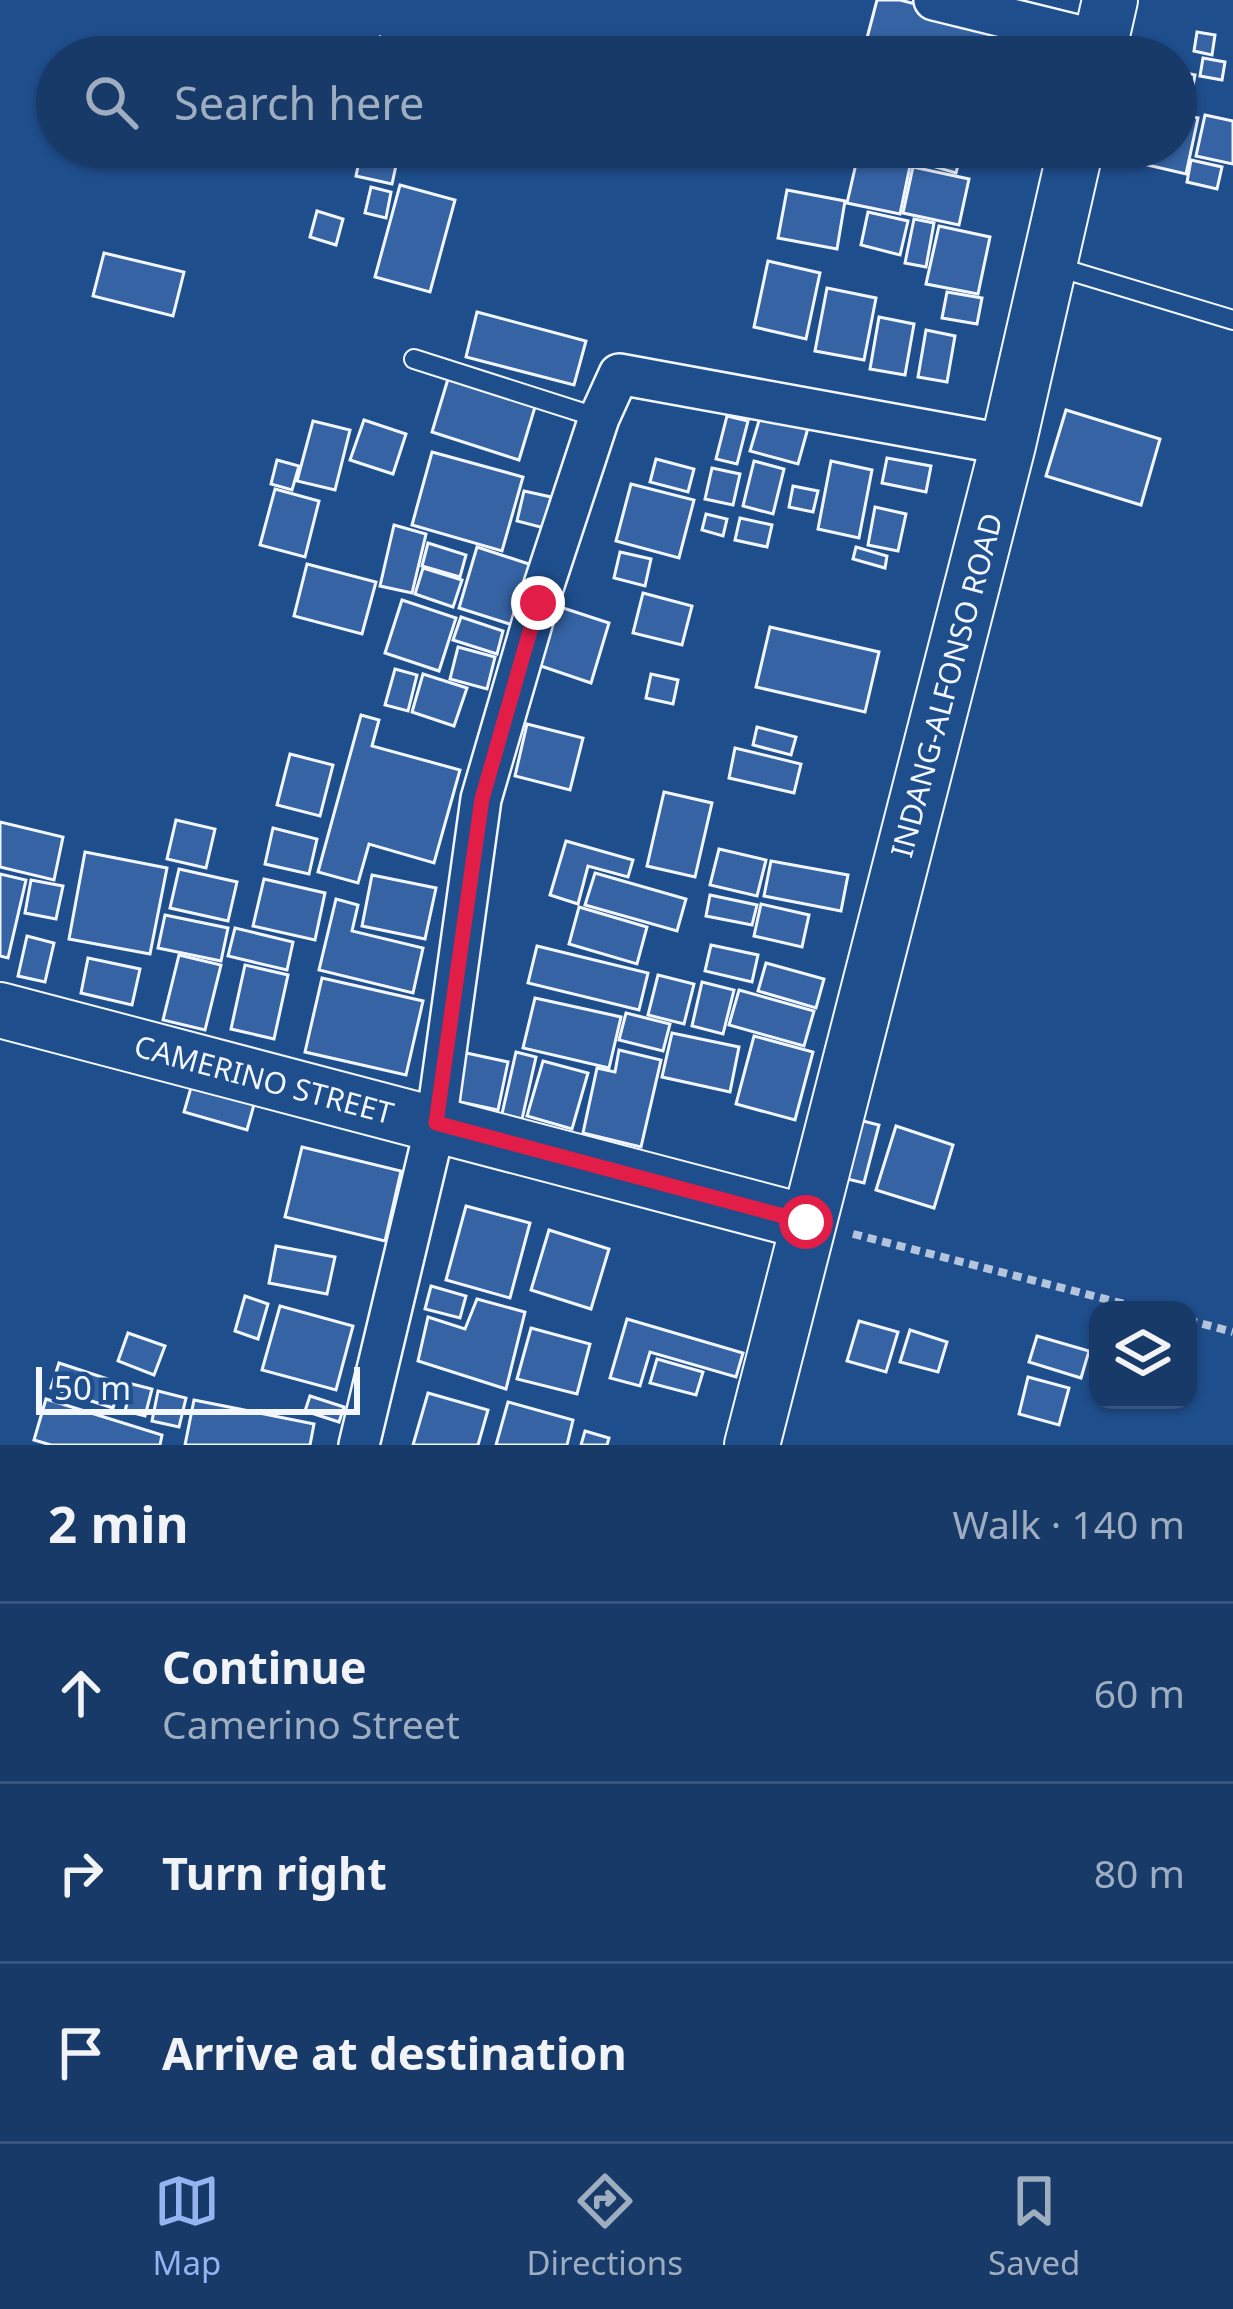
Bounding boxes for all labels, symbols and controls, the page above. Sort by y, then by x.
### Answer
search box [36,36,1197,168]
icon: search [78,69,144,135]
text: Search here [174,72,424,133]
street label: INDANG-ALFONSO ROAD [880,508,1012,862]
route end [511,576,565,630]
street label: CAMERINO STREET [130,1025,398,1133]
route start [779,1195,833,1249]
map controls [1089,1301,1197,1409]
button: layers [1089,1301,1197,1409]
scale bar [36,1361,360,1414]
text: 50 m [54,1365,131,1410]
text: 2 min [48,1488,189,1558]
text: Walk · 140 m [952,1497,1185,1550]
text: Continue [162,1636,367,1697]
icon: ahead [48,1660,114,1726]
text: 60 m [1094,1666,1185,1719]
text: Camerino Street [162,1697,460,1750]
icon: right [48,1840,114,1906]
text: Turn right [162,1842,387,1903]
text: 80 m [1094,1846,1185,1899]
icon: arrive [48,2020,114,2086]
text: Arrive at destination [162,2022,627,2083]
tab: Map [153,2168,221,2285]
tab: Directions [526,2168,683,2285]
tab: Saved [988,2168,1080,2285]

